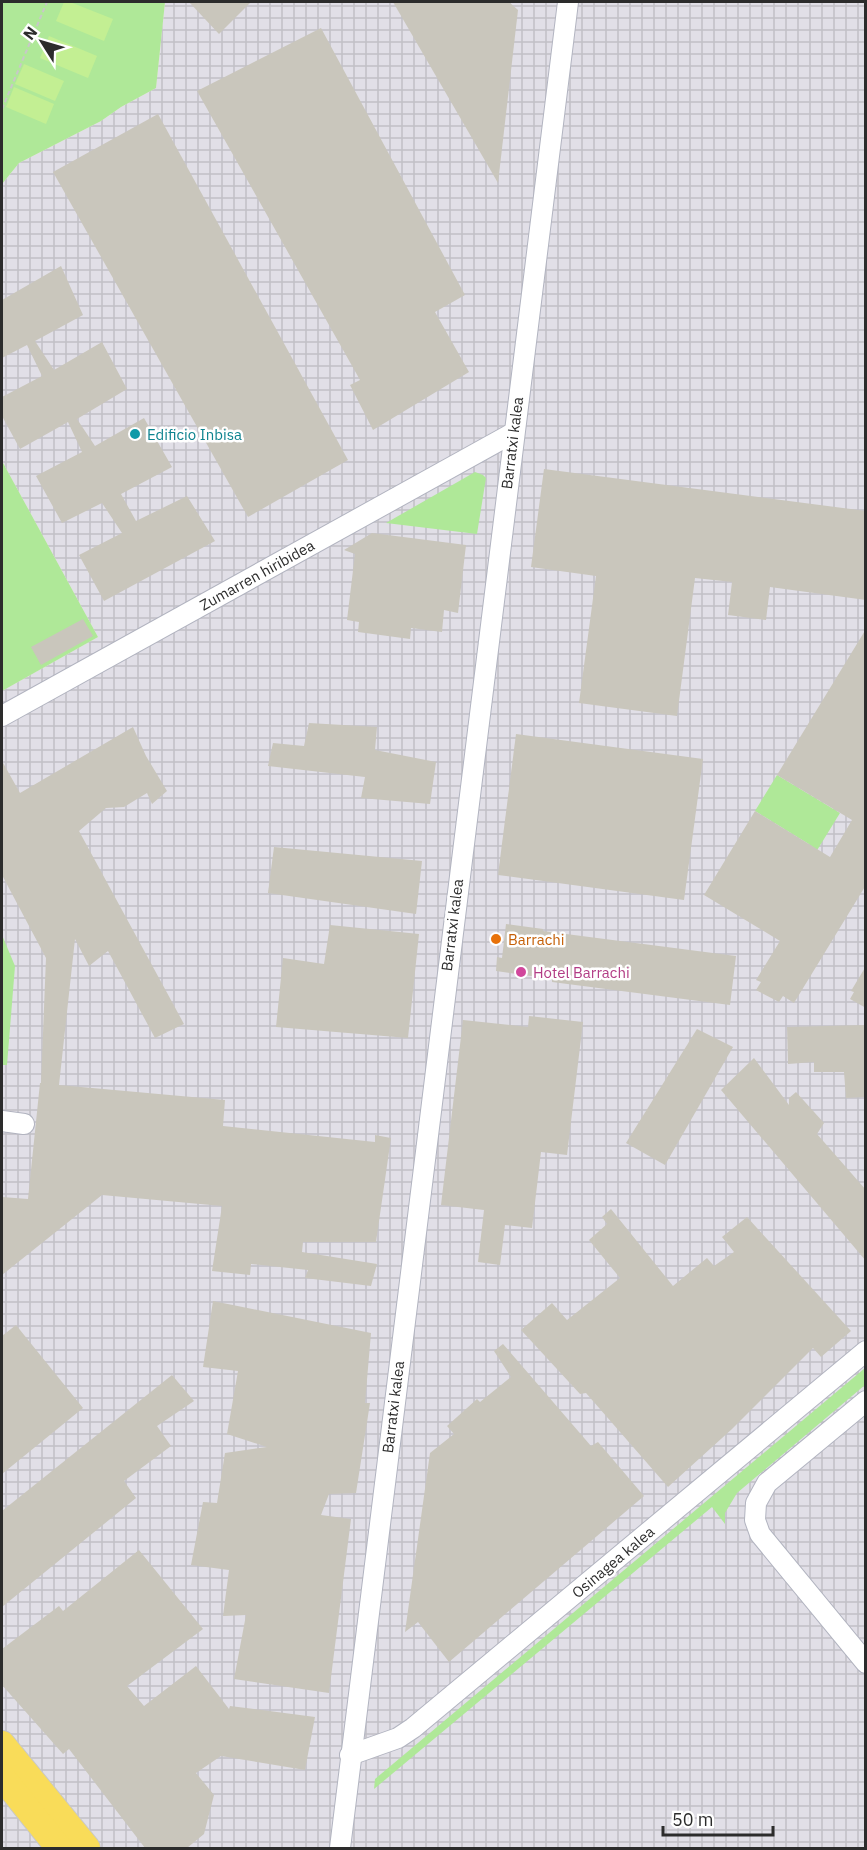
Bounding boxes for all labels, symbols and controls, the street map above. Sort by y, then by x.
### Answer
north arrow [12,12,72,72]
text: N [19,22,41,44]
street label: Barratxi kalea [497,396,527,490]
place label: Edificio Inbisa [147,425,242,444]
marker: Edificio Inbisa [128,427,142,441]
street label: Zumarren hiribidea [196,536,318,614]
street label: Barratxi kalea [437,878,467,972]
place label: Barrachi [508,930,565,949]
marker: Barrachi [489,932,503,946]
place label: Hotel Barrachi [533,963,630,982]
marker: Hotel Barrachi [514,965,528,979]
street label: Barratxi kalea [378,1360,408,1454]
street label: Osinagea kalea [568,1522,658,1602]
scale bar [663,1799,772,1837]
text: 50 m [672,1808,714,1831]

